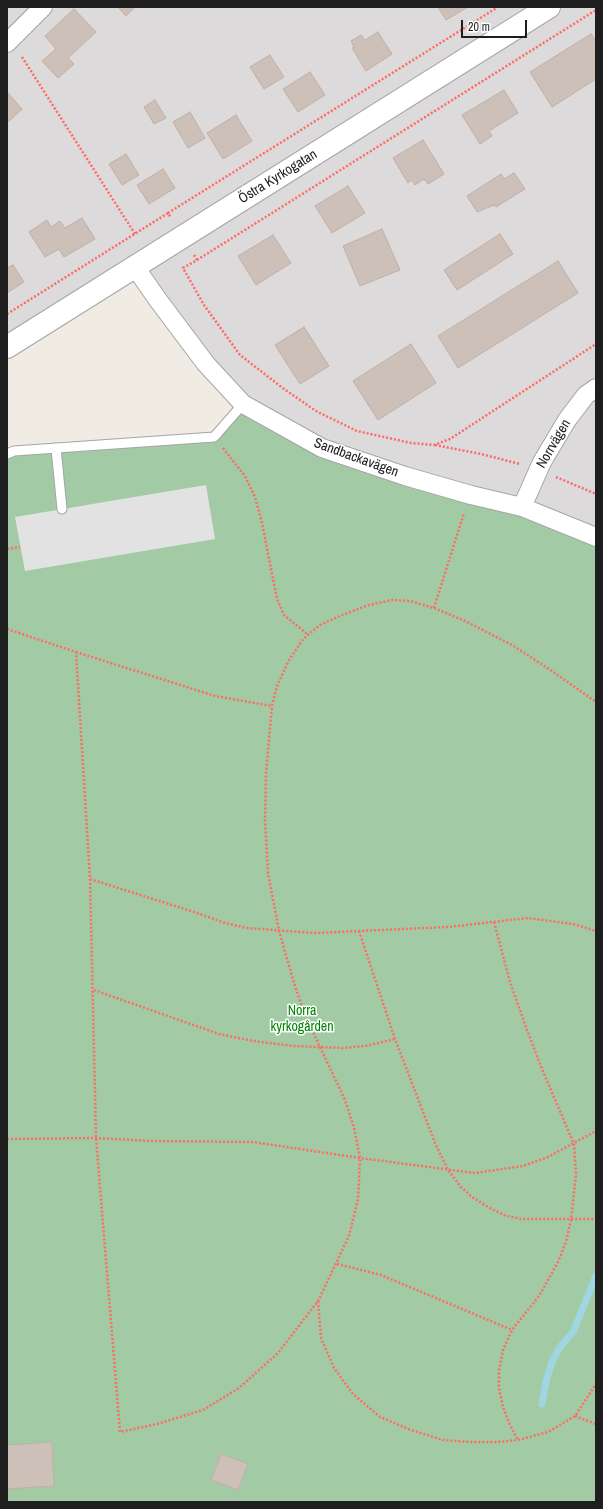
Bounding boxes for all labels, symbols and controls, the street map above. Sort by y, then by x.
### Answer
scale bar [463,12,529,38]
text: 20 m [468,19,490,35]
street label: Östra Kyrkogatan [236,146,320,208]
street label: Norrvägen [533,417,575,471]
street label: Sandbackavägen [311,435,401,481]
park label: Norra kyrkogården [270,1003,334,1036]

